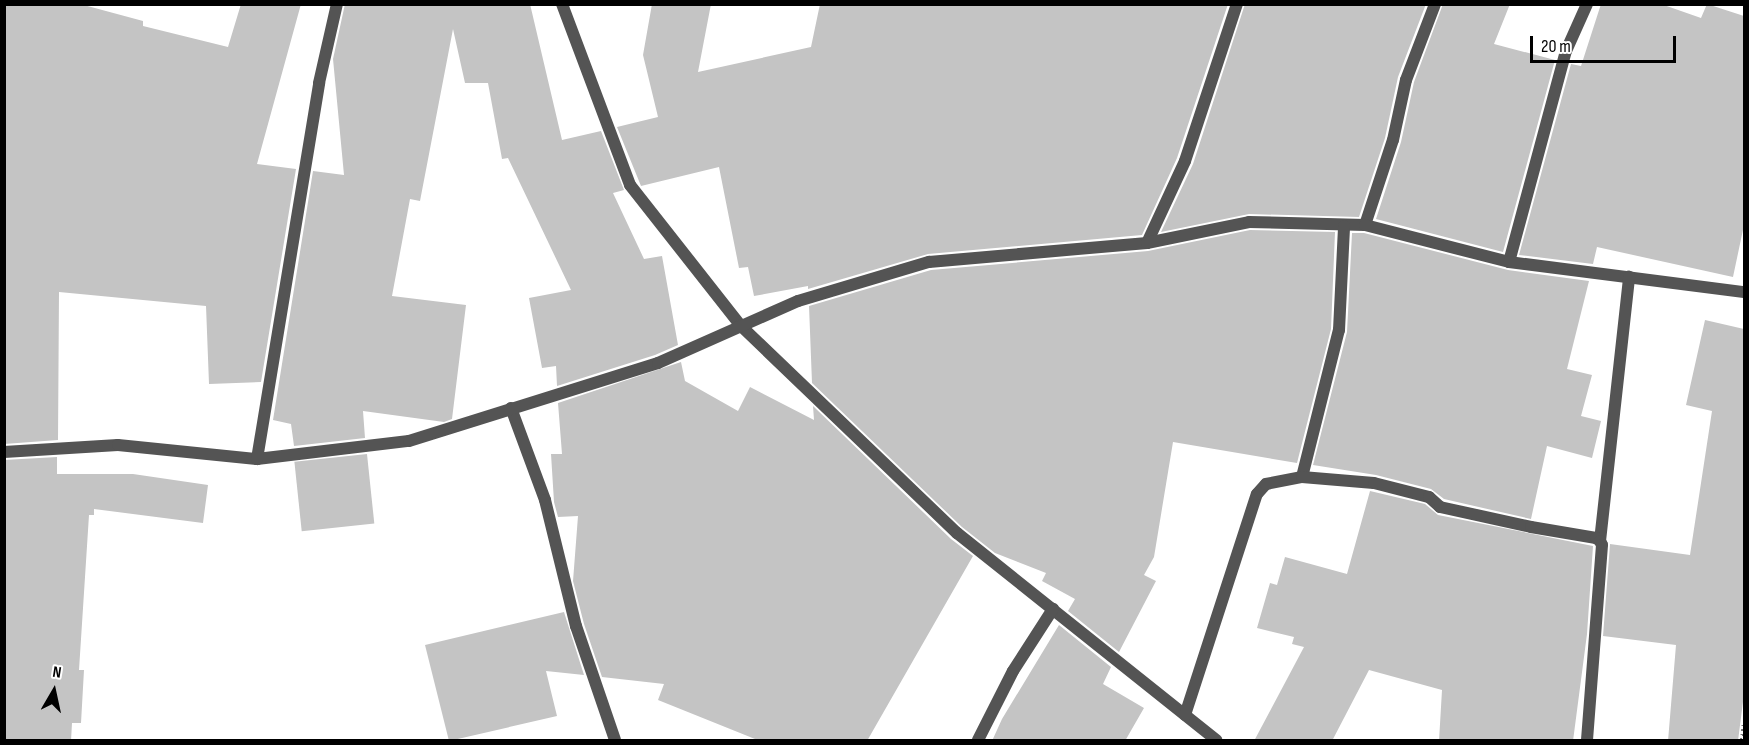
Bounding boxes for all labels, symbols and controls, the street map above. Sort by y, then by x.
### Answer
scale bar [1533,24,1678,62]
text: 20 m [1541,36,1571,57]
north arrow [24,661,84,721]
text: N [51,663,63,683]

